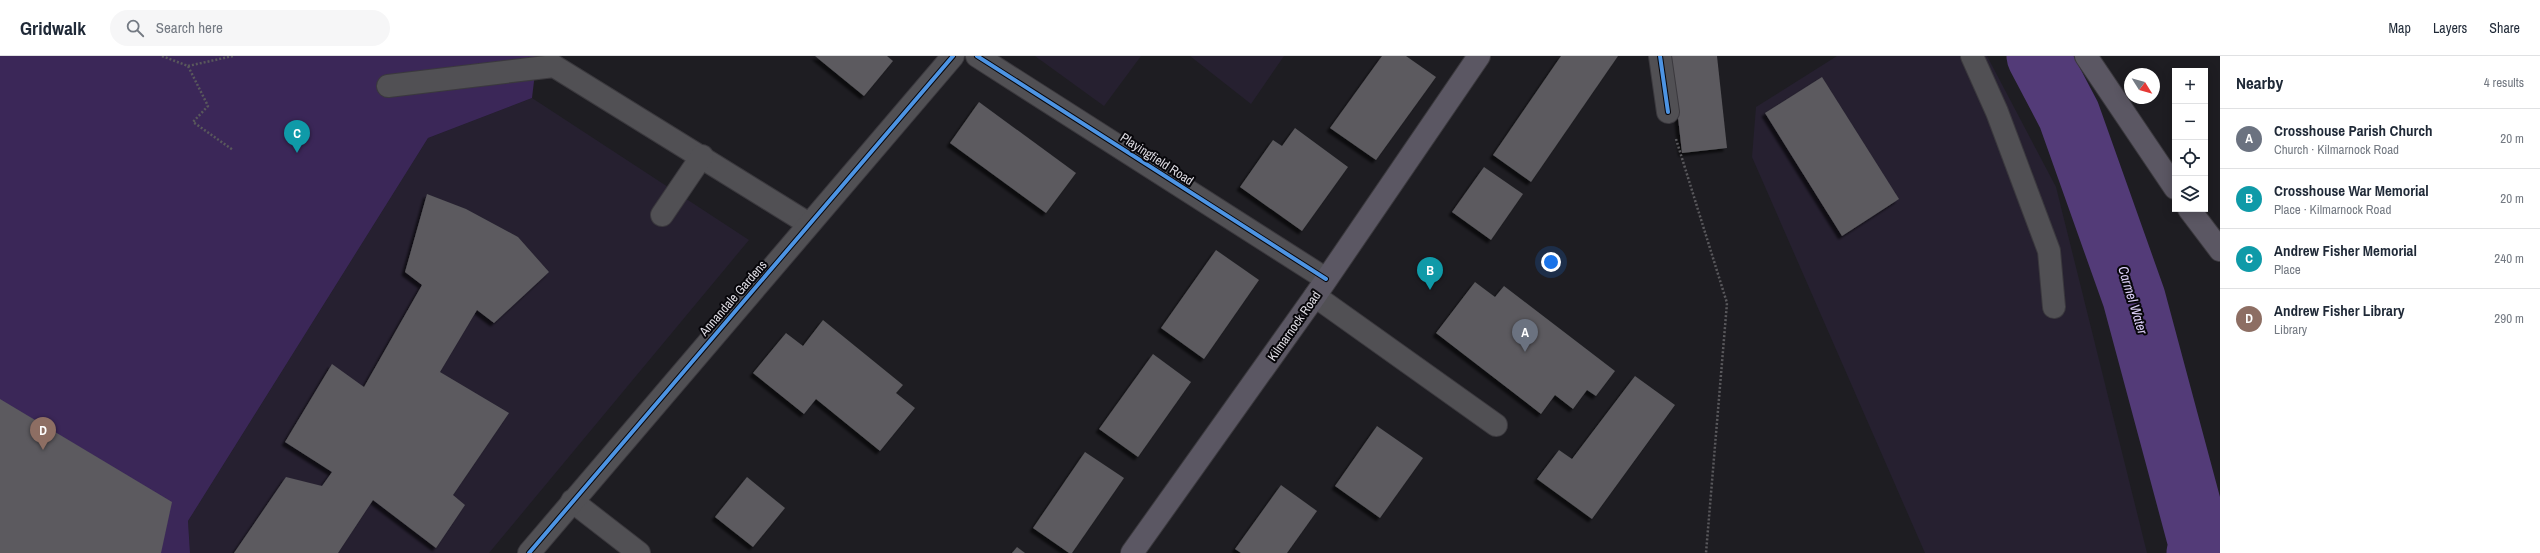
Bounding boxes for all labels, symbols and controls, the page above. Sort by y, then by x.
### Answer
search box [110,10,390,46]
text: Gridwalk [20,15,86,41]
icon: search [124,17,146,39]
text: Search here [156,17,223,38]
text: Map [2389,19,2411,37]
text: Layers [2433,19,2467,37]
text: Share [2489,19,2520,37]
north arrow [2124,68,2160,104]
map controls [2172,68,2208,212]
button: + [2172,68,2208,104]
text: Nearby [2236,71,2283,94]
text: 4 results [2484,74,2524,91]
button: − [2172,104,2208,140]
pin: C [284,120,310,153]
text: Crosshouse Parish Church [2274,120,2433,141]
street label: Playingfield Road [1117,129,1197,189]
text: A [2245,130,2253,147]
text: 20 m [2500,130,2524,147]
button: locate [2172,140,2208,176]
text: Church · Kilmarnock Road [2274,141,2399,158]
button: layers [2172,176,2208,212]
text: Crosshouse War Memorial [2274,180,2429,201]
text: B [2245,190,2253,207]
text: 20 m [2500,190,2524,207]
text: Place · Kilmarnock Road [2274,201,2391,218]
text: Andrew Fisher Memorial [2274,240,2417,261]
text: C [2245,250,2253,267]
text: 240 m [2494,250,2524,267]
your location [1541,252,1561,272]
street label: Annandale Gardens [695,257,771,340]
pin: B [1417,257,1443,290]
text: Place [2274,261,2301,278]
water label: Carmel Water [2114,264,2152,337]
street label: Kilmarnock Road [1264,288,1324,364]
text: Andrew Fisher Library [2274,300,2405,321]
text: D [2245,310,2253,327]
text: 290 m [2494,310,2524,327]
pin: A [1512,319,1538,352]
text: Library [2274,321,2307,338]
pin: D [30,417,56,450]

